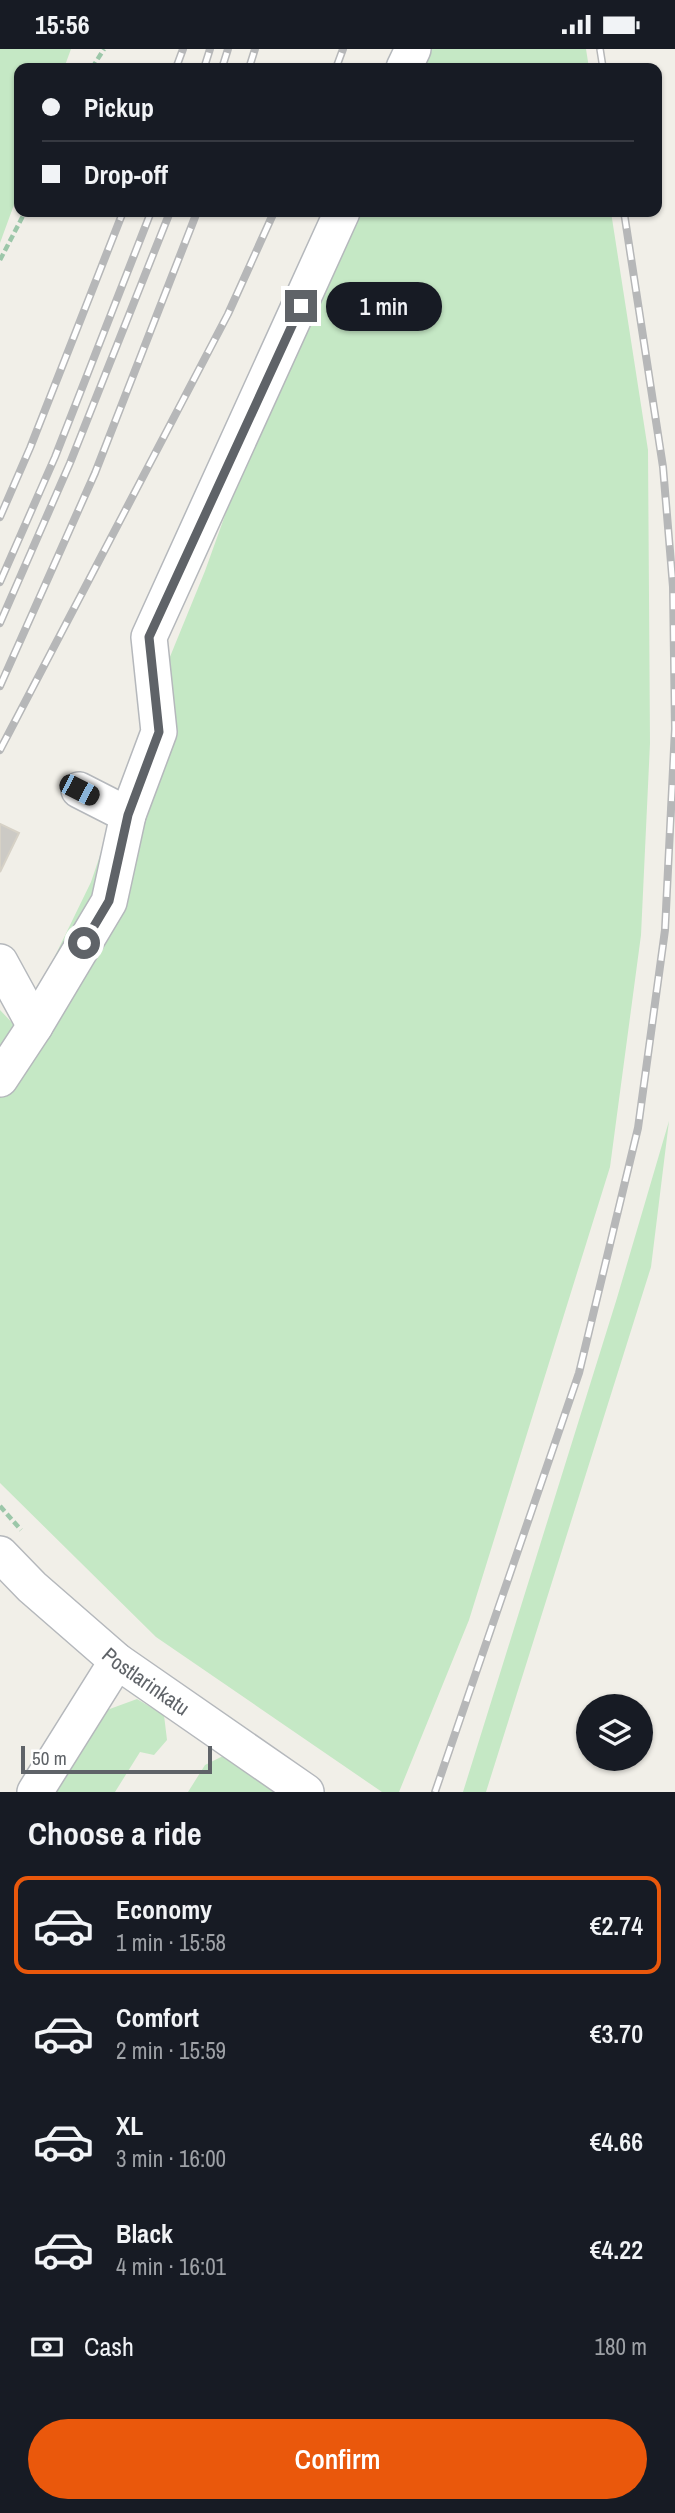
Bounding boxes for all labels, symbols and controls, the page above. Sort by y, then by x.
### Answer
text: 15:56 [35,7,90,42]
text: Pickup [84,90,154,125]
text: Drop-off [84,157,168,192]
callout: 1 min [326,281,441,331]
route end [285,290,317,322]
text: 1 min [360,291,408,322]
car [56,771,103,809]
route start [68,927,100,959]
street label: Postlarinkatu [96,1640,196,1722]
map controls [576,1694,653,1771]
button: layers [576,1694,653,1771]
scale bar [21,1743,212,1775]
text: 50 m [32,1745,67,1771]
text: Choose a ride [28,1812,202,1855]
text: Economy [116,1892,212,1927]
icon: car [32,1894,95,1957]
text: €2.74 [590,1908,643,1943]
text: 1 min · 15:58 [116,1927,226,1958]
text: Comfort [116,2000,199,2035]
icon: car [32,2002,95,2065]
text: €3.70 [590,2016,643,2051]
text: 2 min · 15:59 [116,2035,226,2066]
text: XL [116,2108,143,2143]
icon: car [32,2110,95,2173]
text: €4.66 [590,2124,643,2159]
text: 3 min · 16:00 [116,2143,226,2174]
text: Black [116,2216,173,2251]
icon: car [32,2218,95,2281]
text: €4.22 [590,2232,643,2267]
text: 4 min · 16:01 [116,2251,226,2282]
icon: cash [28,2328,66,2366]
text: Cash [84,2329,134,2364]
text: 180 m [595,2331,647,2362]
button: Confirm [28,2419,647,2499]

